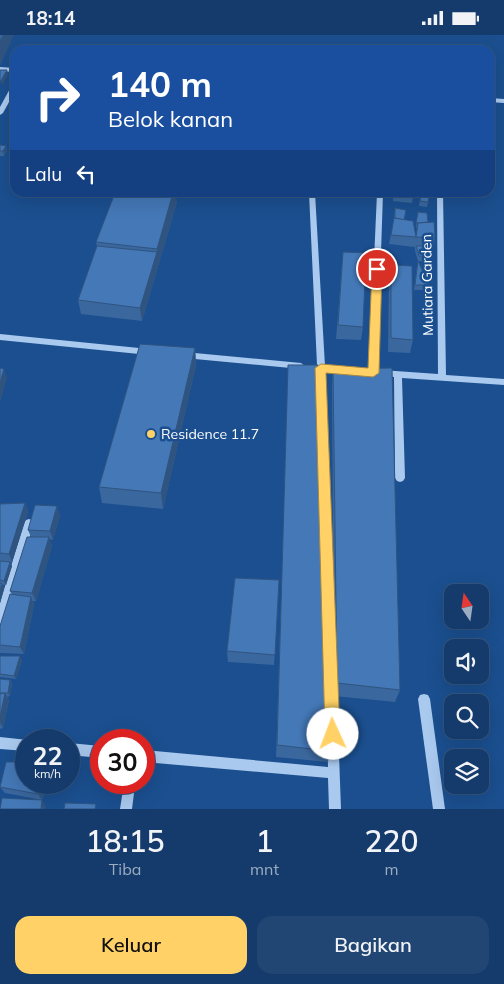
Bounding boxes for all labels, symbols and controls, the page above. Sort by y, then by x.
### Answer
text: 18:14 [25,6,75,30]
text: 140 m [108,62,212,106]
icon: right [25,65,90,130]
text: Belok kanan [108,105,233,133]
icon: left [72,160,100,188]
text: Lalu [25,162,62,186]
street label: Mutiara Garden [417,234,437,336]
pin [356,248,398,290]
icon: arrive [363,255,391,283]
place label: Residence 11.7 [161,425,259,443]
marker: Residence 11.7 [145,428,157,440]
north arrow [444,584,489,629]
map controls [444,584,489,794]
button: sound [444,639,489,684]
button: search [444,694,489,739]
position arrow [306,707,358,759]
speed limit sign: 30 [90,729,155,794]
text: 22 [32,740,63,771]
button: layers [444,749,489,794]
text: km/h [34,766,61,781]
text: 18:15 [85,822,165,860]
text: 1 [256,822,274,860]
text: 220 [365,822,419,860]
text: Tiba [109,859,141,879]
text: mnt [250,859,279,879]
text: m [384,859,399,879]
button: Keluar [15,916,247,974]
button: Bagikan [257,916,489,974]

